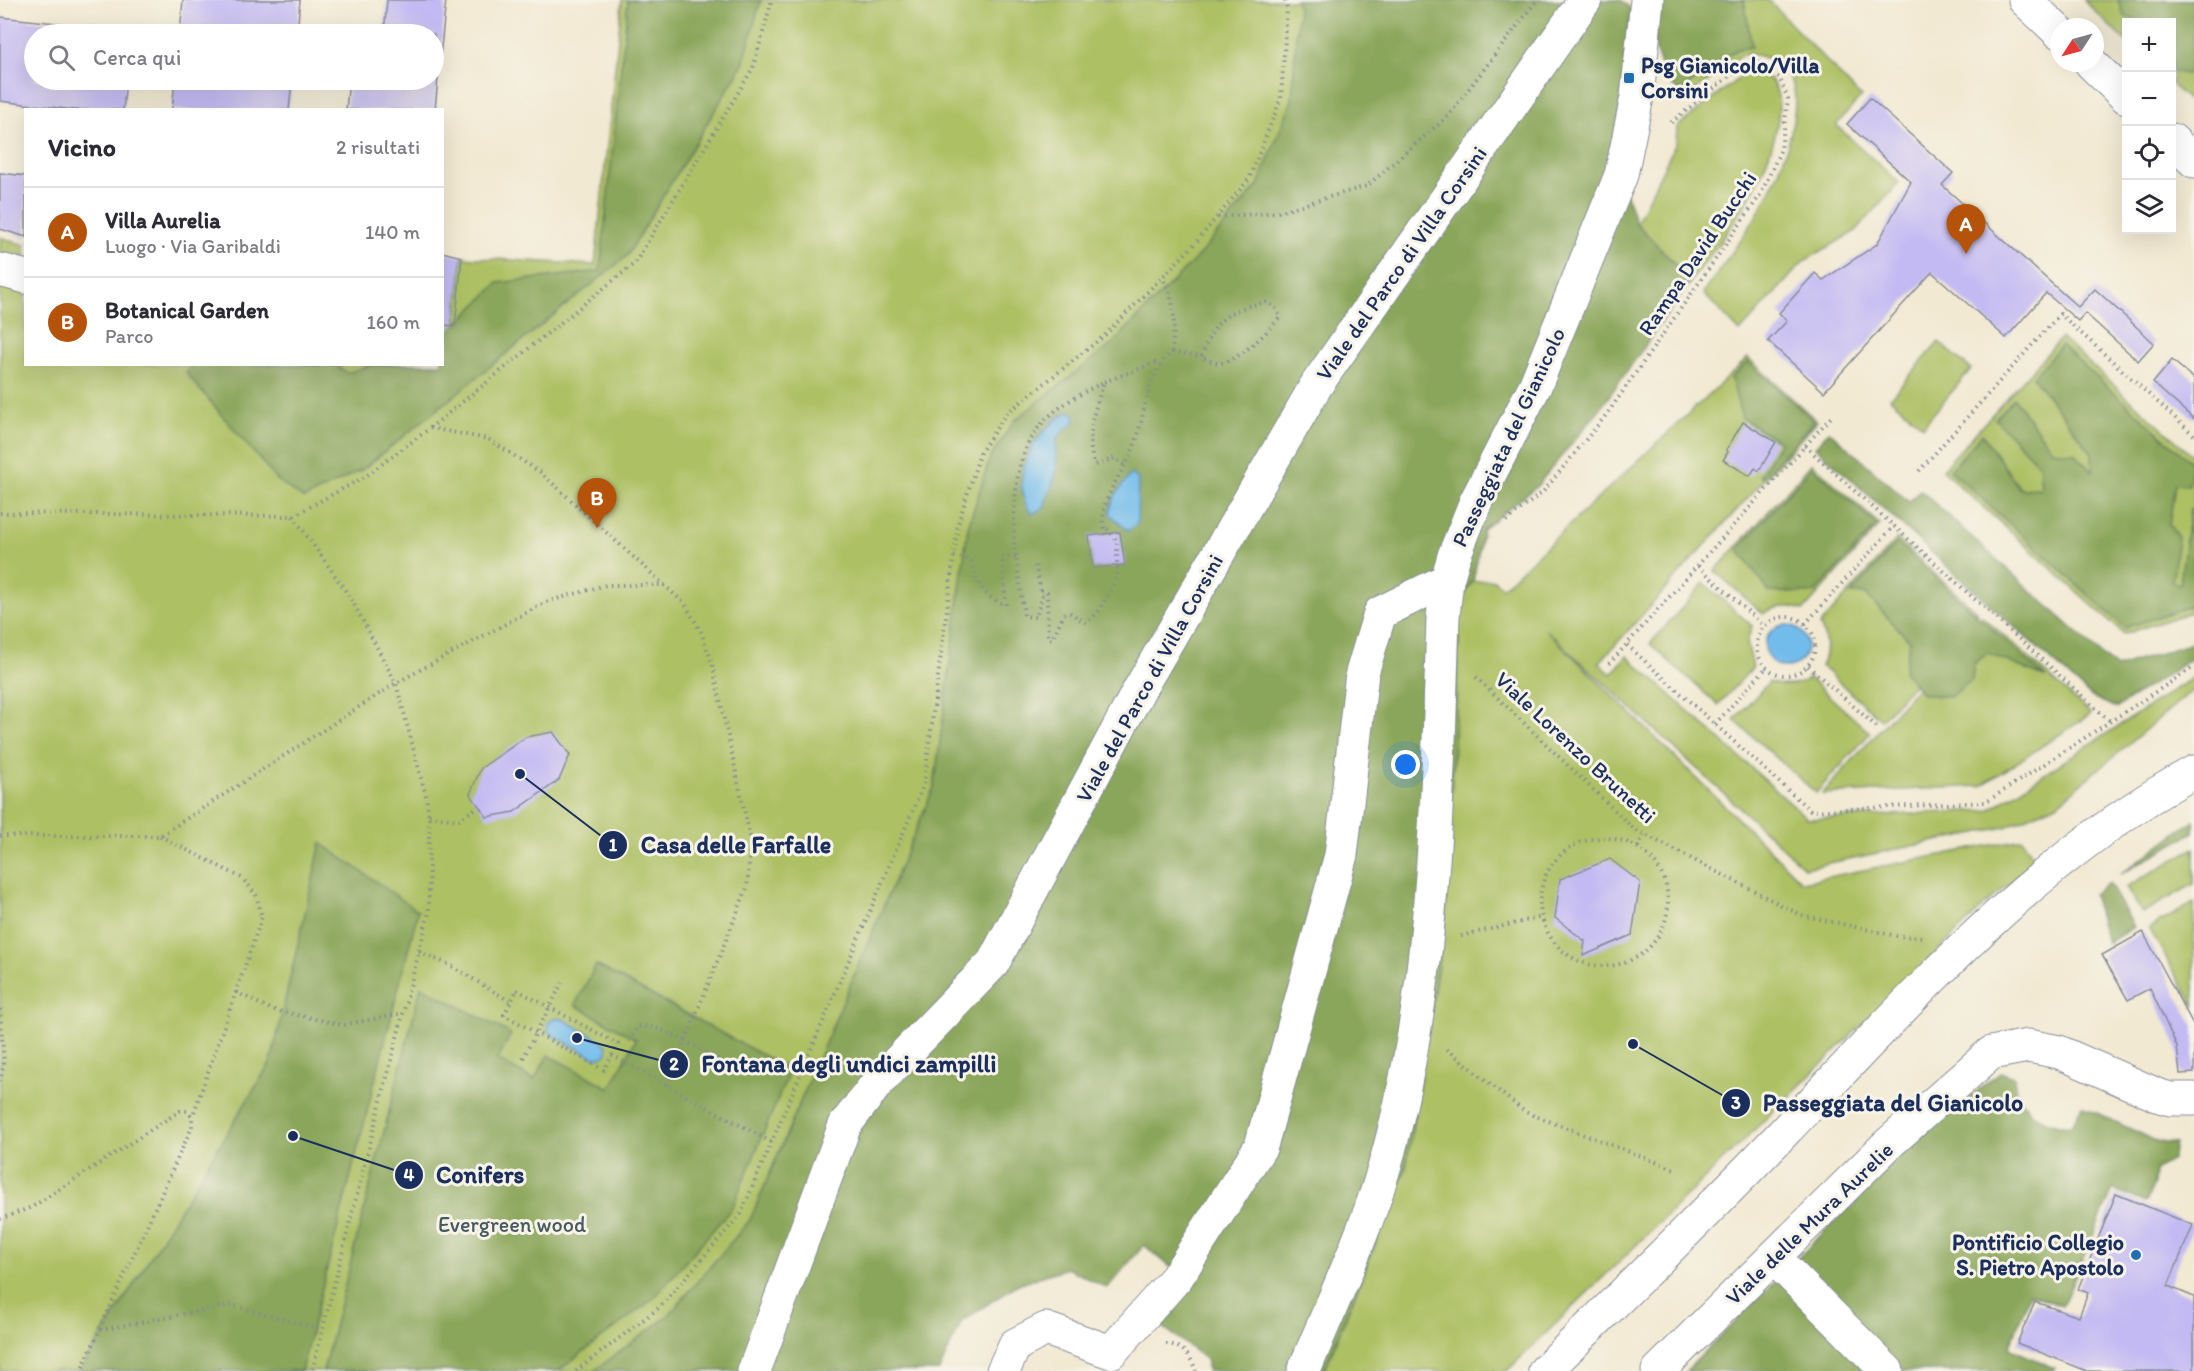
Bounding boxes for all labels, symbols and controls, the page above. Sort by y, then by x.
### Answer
north arrow [2050,18,2104,72]
map controls [2122,18,2176,234]
button: + [2122,18,2176,72]
search box [24,24,444,90]
icon: search [45,41,78,74]
text: Cerca qui [93,44,181,71]
place label: Psg Gianicolo/Villa Corsini [1641,52,1819,104]
marker: Psg Gianicolo/Villa Corsini [1622,71,1636,85]
button: − [2122,72,2176,126]
button: locate [2122,126,2176,180]
text: Vicino [48,131,116,163]
text: 2 risultati [336,135,420,159]
street label: Viale del Parco di Villa Corsini [1310,141,1493,386]
street label: Rampa David Bucchi [1632,166,1762,341]
button: layers [2122,180,2176,234]
pin: A [1946,204,1986,254]
text: Villa Aurelia [105,207,221,234]
text: A [61,220,74,244]
text: 140 m [365,220,420,244]
text: Luogo · Via Garibaldi [105,234,281,258]
text: Botanical Garden [105,297,269,324]
text: B [61,310,74,334]
text: 160 m [367,310,420,334]
street label: Passeggiata del Gianicolo [1446,323,1571,551]
text: Parco [105,324,153,348]
pin: B [578,478,616,528]
street label: Viale del Parco di Villa Corsini [1070,549,1229,807]
street label: Viale Lorenzo Brunetti [1490,666,1662,829]
your location [1391,750,1420,779]
callout: Casa delle Farfalle [598,824,843,866]
text: Casa delle Farfalle [641,830,831,859]
text: 1 [609,834,618,856]
callout: Fontana degli undici zampilli [659,1043,1008,1085]
text: Fontana degli undici zampilli [702,1049,996,1079]
text: 2 [669,1053,679,1075]
callout: Passeggiata del Gianicolo [1721,1082,2035,1124]
text: Passeggiata del Gianicolo [1763,1088,2023,1118]
text: 3 [1731,1092,1741,1114]
street label: Viale delle Mura Aurelie [1720,1136,1899,1311]
callout: Conifers [394,1154,536,1196]
text: Conifers [436,1160,524,1189]
text: 4 [404,1164,415,1186]
park label: Evergreen wood [438,1211,586,1238]
place label: Pontificio Collegio S. Pietro Apostolo [1952,1229,2124,1281]
marker: Pontificio Collegio S. Pietro Apostolo [2129,1248,2143,1262]

